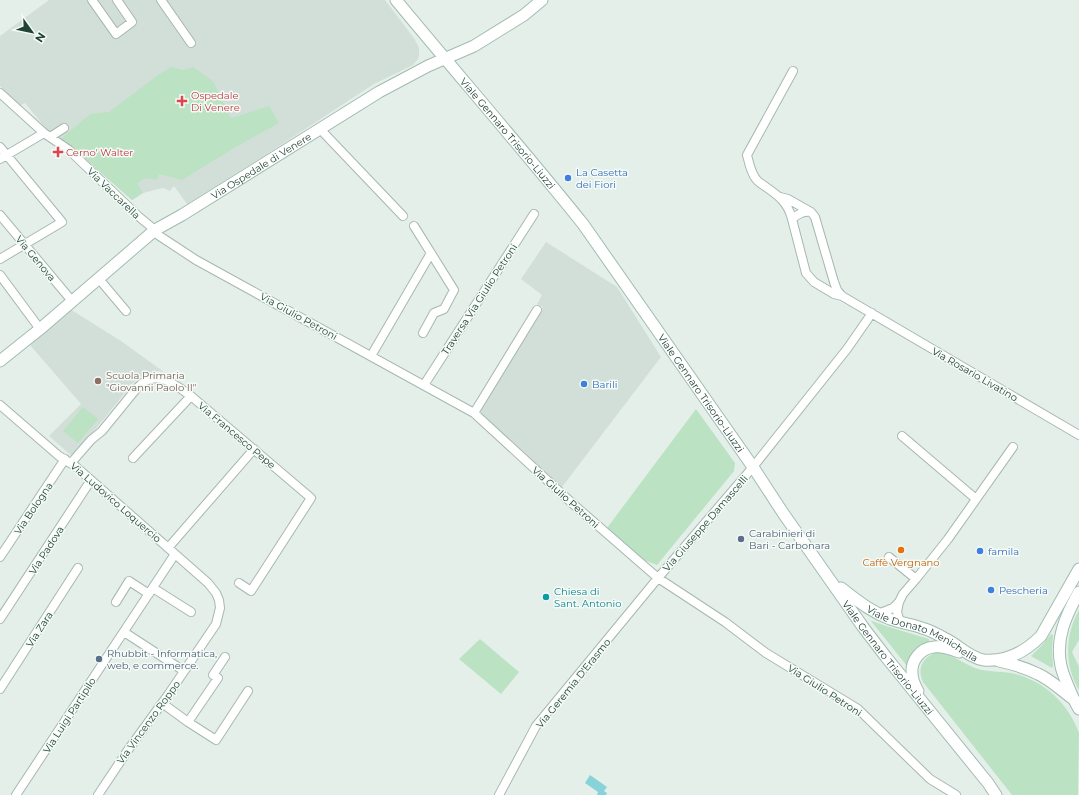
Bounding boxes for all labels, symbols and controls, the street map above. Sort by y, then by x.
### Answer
north arrow [12,12,52,52]
text: N [32,30,49,45]
street label: Viale Gennaro Trisorio-Liuzzi [457,75,558,192]
place label: Ospedale Di Venere [191,89,240,114]
marker: Ospedale Di Venere [176,95,188,107]
street label: Via Ospedale di Venere [209,130,314,202]
place label: Cerno' Walter [66,146,133,159]
marker: Cerno' Walter [53,147,63,157]
street label: Via Vaccarella [84,165,143,222]
place label: La Casetta dei Fiori [576,166,628,191]
marker: La Casetta dei Fiori [563,173,573,183]
street label: Via Genova [13,233,59,284]
street label: Traversa Via Giulio Petroni [439,241,520,357]
street label: Via Giulio Petroni [258,290,340,343]
street label: Viale Gennaro Trisorio-Liuzzi [655,332,747,455]
street label: Via Rosario Livatino [929,344,1020,404]
place label: Scuola Primaria "Giovanni Paolo II" [106,369,197,394]
marker: Scuola Primaria "Giovanni Paolo II" [93,376,103,386]
place label: Barili [592,378,617,391]
marker: Barili [579,379,589,389]
street label: Via Francesco Pepe [195,399,278,472]
street label: Via Ludovico Loquercio [68,459,164,545]
street label: Via Giulio Petroni [529,464,602,531]
street label: Via Giuseppe Damascelli [660,472,751,574]
street label: Via Bologna [11,480,56,537]
street label: Via Padova [26,524,67,577]
place label: Carabinieri di Bari - Carbonara [749,527,830,552]
marker: Carabinieri di Bari - Carbonara [736,534,746,544]
marker: Caffè Vergnano [896,545,906,555]
place label: famila [988,545,1019,558]
marker: famila [975,546,985,556]
place label: Caffè Vergnano [862,556,940,569]
place label: Pescheria [999,584,1048,597]
place label: Chiesa di Sant. Antonio [554,585,622,610]
marker: Pescheria [986,585,996,595]
marker: Chiesa di Sant. Antonio [541,592,551,602]
street label: Viale Gennaro Trisorio-Liuzzi [839,598,936,718]
street label: Viale Donato Menichella [864,603,980,665]
street label: Via Zara [23,609,56,650]
street label: Via Geremia D'Erasmo [533,636,614,731]
place label: Rhubbit - Informatica, web, e commerce. [107,647,217,672]
marker: Rhubbit - Informatica, web, e commerce. [94,654,104,664]
street label: Via Giulio Petroni [785,661,864,719]
street label: Via Luigi Partipilo [40,675,99,756]
street label: Via Vincenzo Roppo [114,678,183,767]

